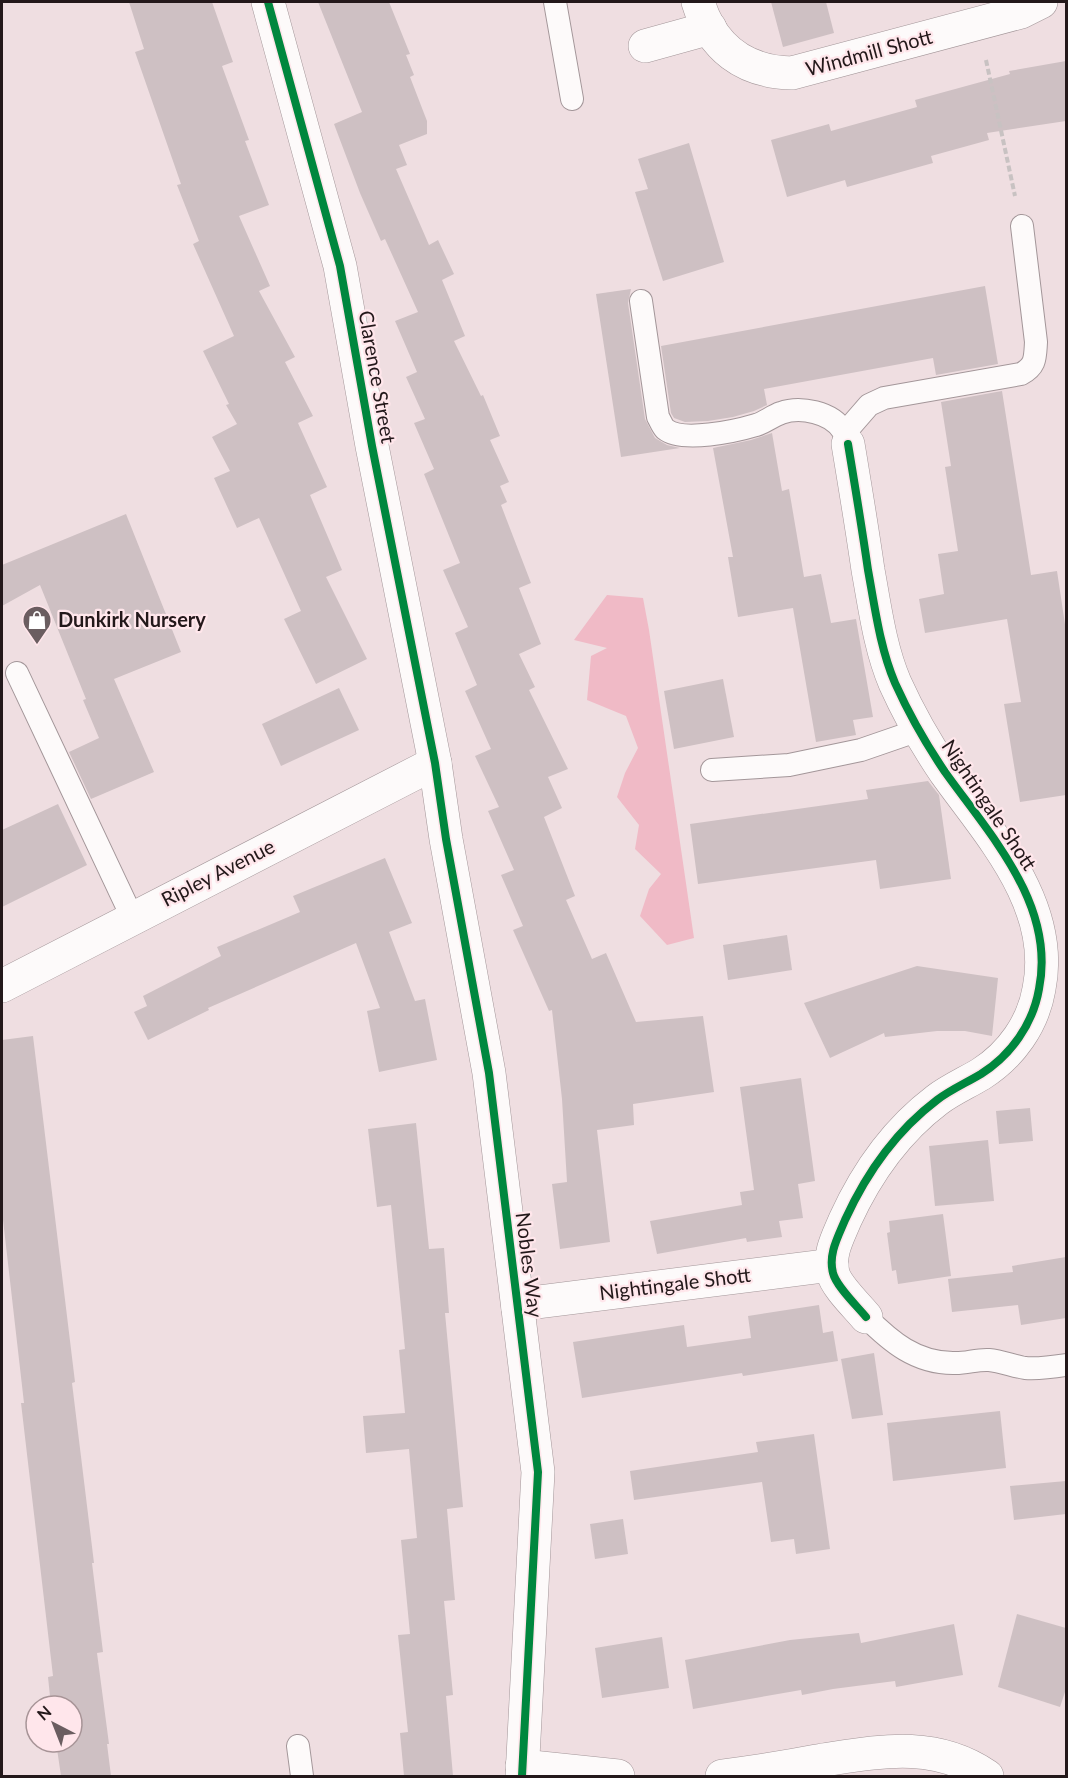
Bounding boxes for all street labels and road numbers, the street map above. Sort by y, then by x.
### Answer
street label: Windmill Shott [803,23,935,80]
street label: Clarence Street [355,309,401,445]
street label: Nightingale Shott [937,735,1043,875]
street label: Ripley Avenue [157,833,278,911]
street label: Nobles Way [512,1211,548,1320]
street label: Nightingale Shott [598,1262,752,1304]

